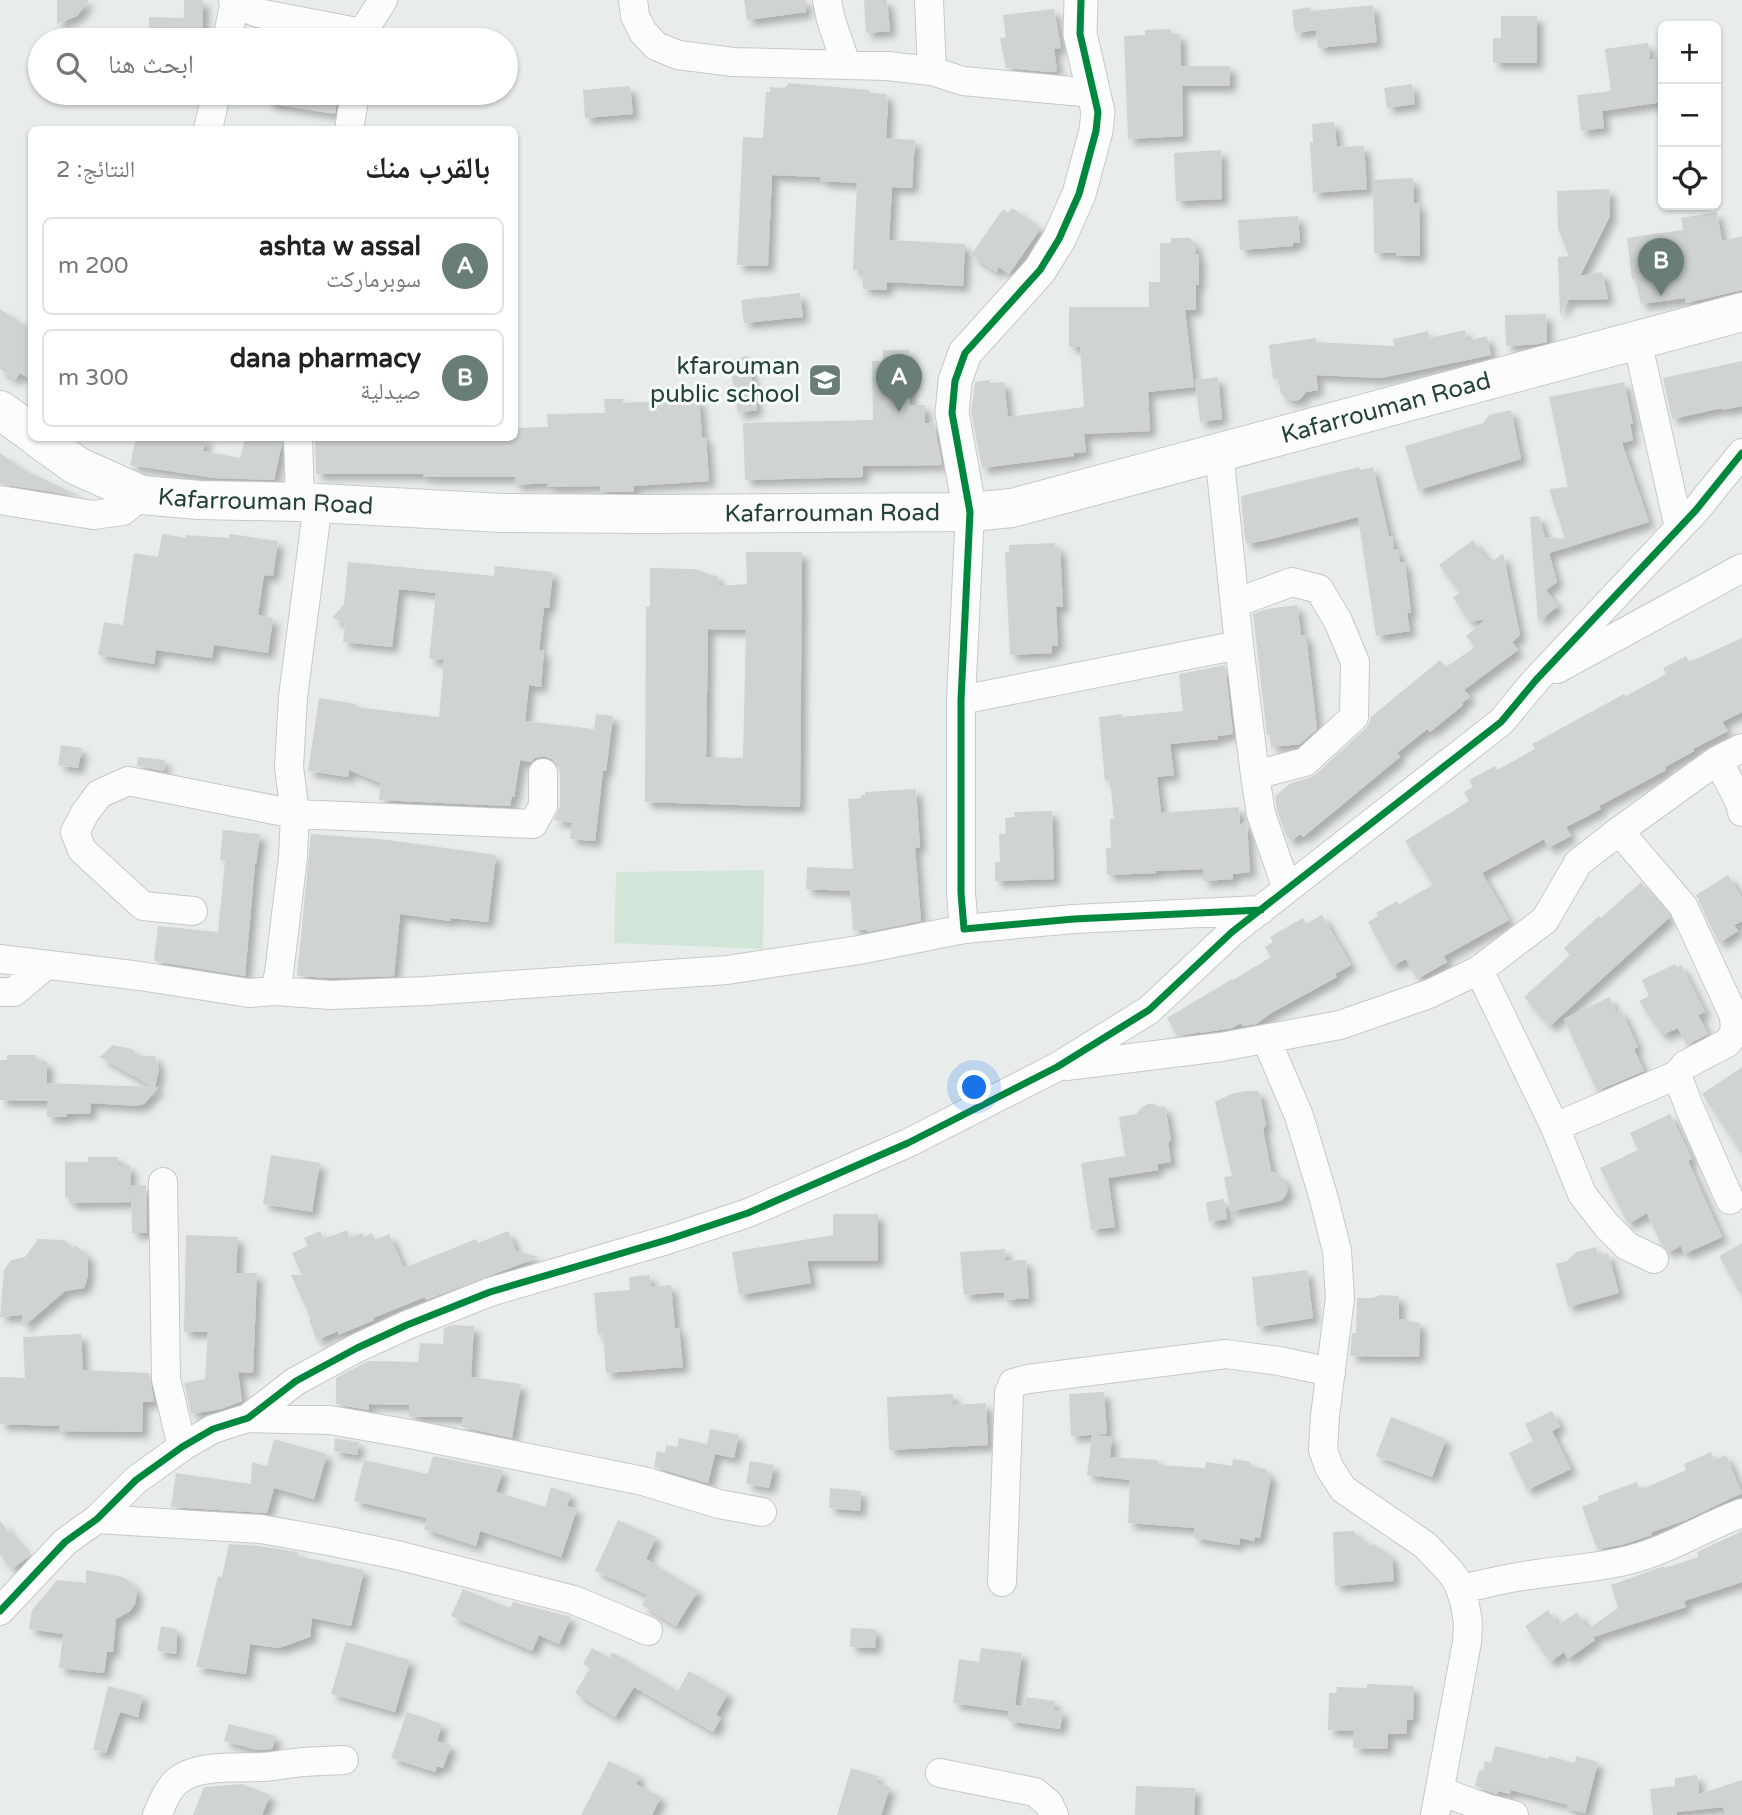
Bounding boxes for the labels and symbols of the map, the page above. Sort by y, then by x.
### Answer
pin: B [1638,238,1684,296]
place label: kfarouman public school [650,352,800,409]
pin: A [876,354,922,412]
school or university icon: kfarouman public school [806,361,844,399]
street label: Kafarrouman Road [1278,366,1494,450]
street label: Kafarrouman Road [157,482,374,521]
street label: Kafarrouman Road [724,498,940,529]
your location [957,1070,991,1104]

